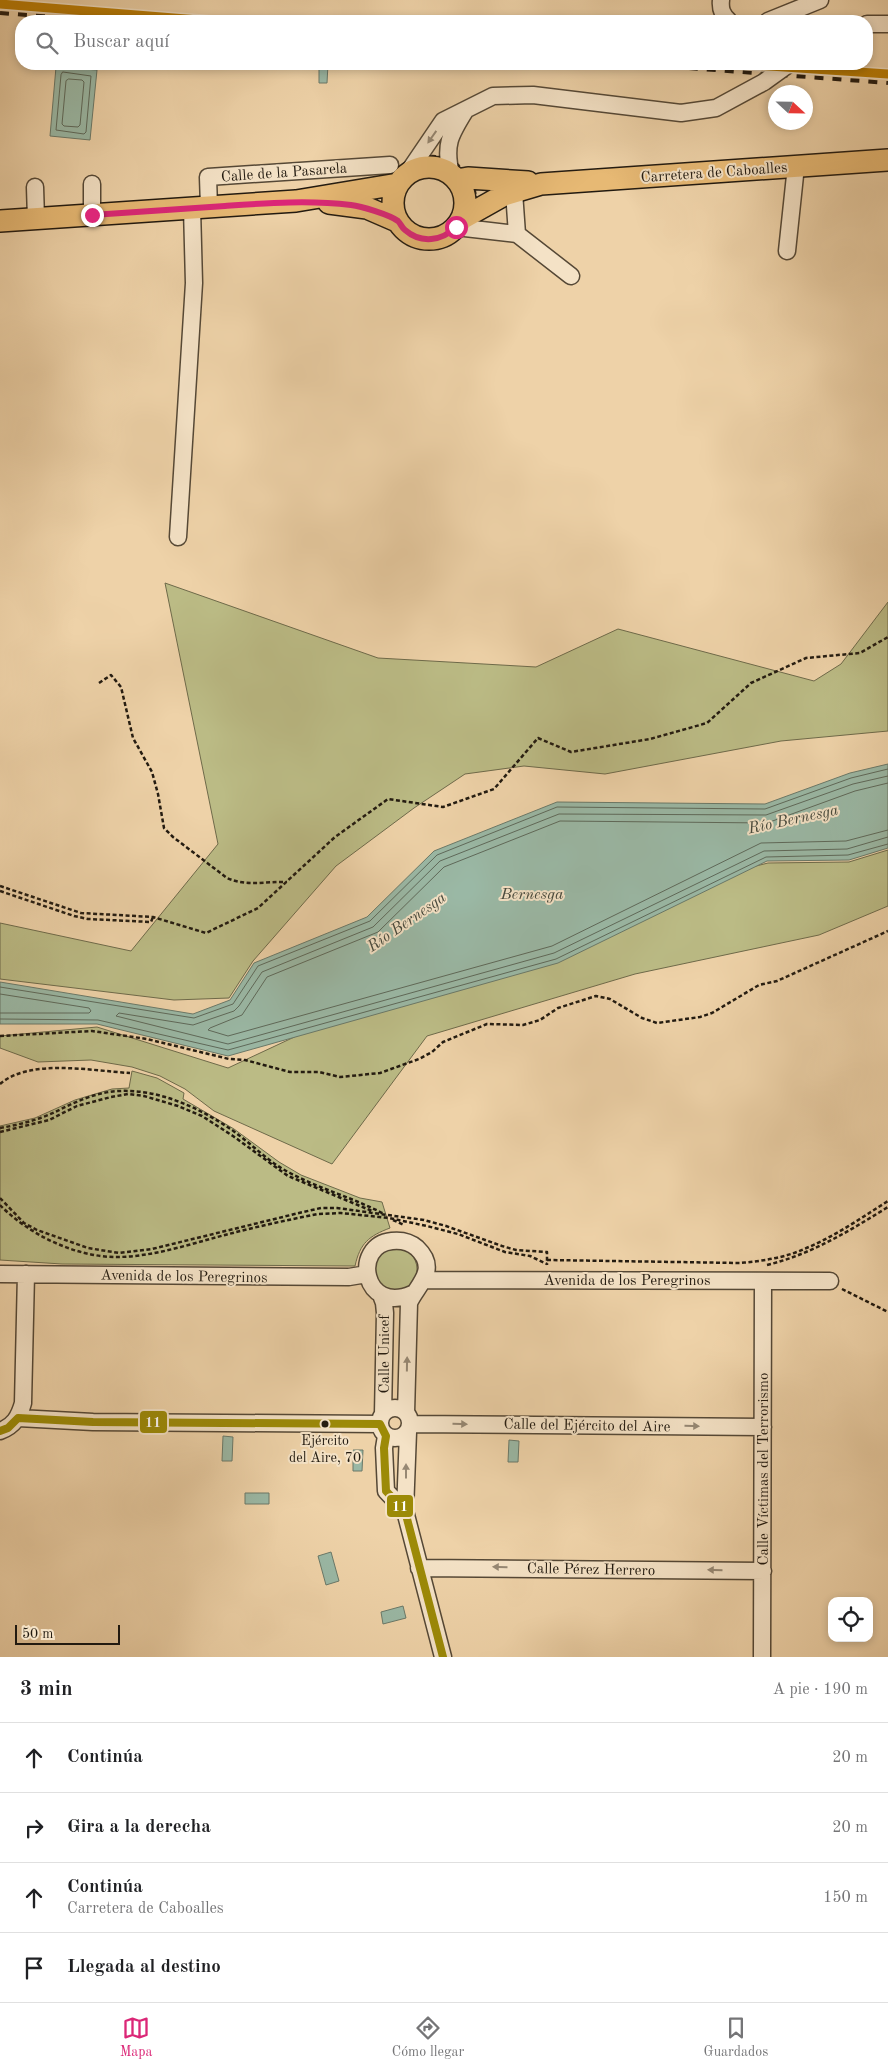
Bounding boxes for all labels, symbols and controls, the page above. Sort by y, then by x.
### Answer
search box [15,15,873,70]
icon: search [33,29,61,57]
text: Buscar aquí [73,33,169,52]
north arrow [768,85,813,130]
one-way arrow [427,130,437,144]
street label: Carretera de Caboalles [640,161,788,186]
street label: Calle de la Pasarela [220,162,348,185]
route end [81,204,104,227]
route start [445,216,468,239]
water label: Río Bernesga [746,802,840,838]
water label: Bernesga [499,887,564,903]
water label: Río Bernesga [364,889,450,956]
street label: Avenida de los Peregrinos [100,1269,268,1286]
street label: Avenida de los Peregrinos [543,1274,711,1289]
street label: Calle Unicef [378,1314,393,1393]
one-way arrow [403,1356,411,1372]
street label: Calle Víctimas del Terrorismo [757,1373,772,1565]
line badge: 11 [139,1410,168,1434]
text: 11 [145,1416,161,1430]
street label: Calle del Ejército del Aire [503,1418,671,1435]
marker: Ejército del Aire, 70 [320,1419,330,1429]
one-way arrow [452,1420,468,1428]
one-way arrow [684,1423,700,1431]
place label: Ejército del Aire, 70 [289,1434,361,1465]
one-way arrow [402,1463,410,1479]
line badge: 11 [386,1494,414,1518]
text: 11 [392,1500,408,1514]
street label: Calle Pérez Herrero [527,1562,655,1579]
one-way arrow [491,1563,507,1571]
one-way arrow [706,1566,722,1574]
map controls [828,1597,873,1642]
button: locate [828,1597,873,1642]
scale bar [15,1622,120,1645]
text: 50 m [22,1627,53,1641]
text: 3 min [20,1679,73,1700]
text: A pie · 190 m [773,1682,868,1698]
icon: ahead [20,1744,48,1772]
text: Continúa [67,1748,143,1767]
text: 20 m [832,1750,868,1766]
icon: right [20,1814,48,1842]
text: Gira a la derecha [67,1818,211,1837]
text: 20 m [832,1820,868,1836]
text: Continúa [67,1878,143,1897]
icon: ahead [20,1884,48,1912]
text: 150 m [823,1890,868,1906]
text: Carretera de Caboalles [67,1901,224,1917]
icon: arrive [20,1954,48,1982]
text: Llegada al destino [67,1958,221,1977]
tab: Mapa [120,2014,152,2061]
tab: Cómo llegar [392,2014,464,2061]
tab: Guardados [704,2014,768,2061]

